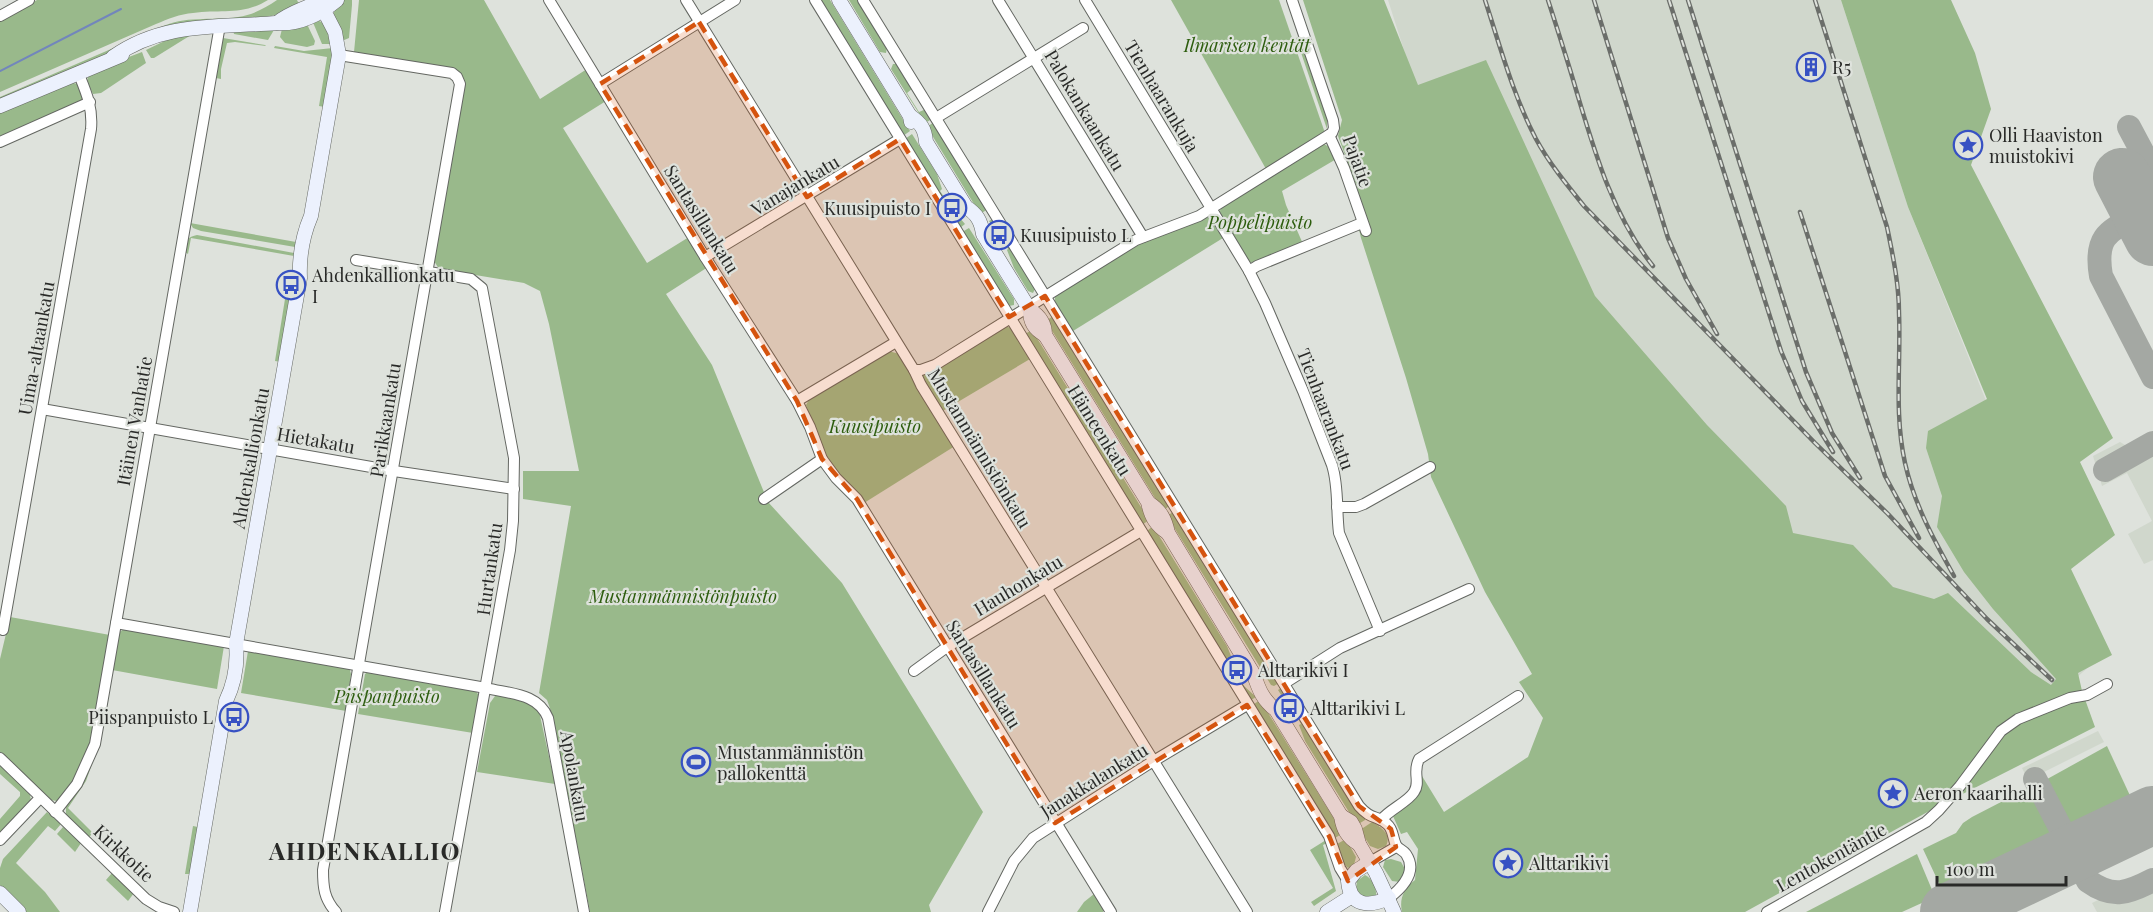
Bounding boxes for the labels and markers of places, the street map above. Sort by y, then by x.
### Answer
building icon: R5 [1795,51,1827,83]
place label: R5 [1832,55,1851,79]
place label: Olli Haaviston muistokivi [1989,123,2103,168]
place icon: Olli Haaviston muistokivi [1952,129,1984,161]
bus stop icon: Kuusipuisto I [936,192,968,224]
place label: Kuusipuisto I [824,196,931,220]
bus stop icon: Kuusipuisto L [983,219,1015,251]
place label: Kuusipuisto L [1020,223,1132,247]
place label: Ahdenkallionkatu I [311,263,455,308]
bus stop icon: Ahdenkallionkatu I [275,269,307,301]
bus stop icon: Alttarikivi I [1221,654,1253,686]
place label: Alttarikivi I [1257,658,1349,682]
bus stop icon: Alttarikivi L [1273,692,1305,724]
place label: Alttarikivi L [1309,696,1405,720]
bus stop icon: Piispanpuisto L [218,701,250,733]
place label: Piispanpuisto L [88,705,213,729]
place label: Mustanmännistön pallokenttä [717,740,864,785]
sports icon: Mustanmännistön pallokenttä [680,746,712,778]
place icon: Aeron kaarihalli [1877,777,1909,809]
place label: Aeron kaarihalli [1913,781,2043,805]
place icon: Alttarikivi [1492,847,1524,879]
place label: Alttarikivi [1528,851,1609,875]

